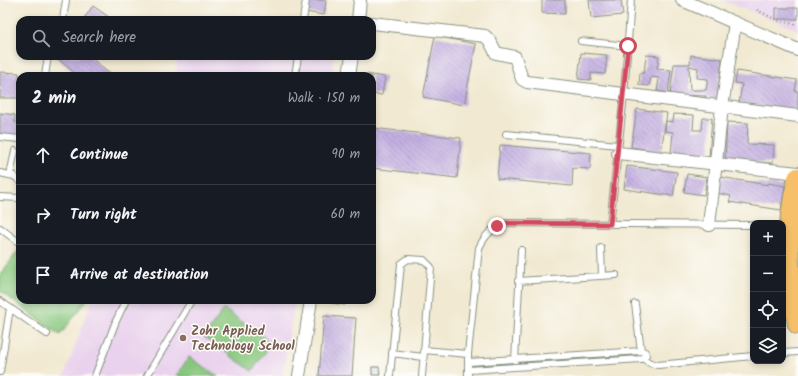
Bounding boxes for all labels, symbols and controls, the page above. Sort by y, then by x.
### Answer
search box [16,16,376,60]
text: Search here [62,26,136,50]
icon: search [30,27,52,49]
route start [619,37,637,55]
text: 2 min [32,85,76,112]
text: Walk · 150 m [288,88,360,109]
text: Continue [70,143,128,167]
icon: ahead [32,144,54,166]
text: 90 m [332,144,360,165]
text: Turn right [70,203,137,227]
icon: right [32,204,54,226]
text: 60 m [331,204,360,225]
route end [488,217,506,235]
map controls [750,220,786,364]
button: + [750,220,786,256]
button: − [750,256,786,292]
text: Arrive at destination [70,263,209,287]
icon: arrive [32,264,54,286]
button: locate [750,292,786,328]
place label: Zohr Applied Technology School [191,321,295,357]
button: layers [750,328,786,364]
marker: Zohr Applied Technology School [178,333,188,343]

